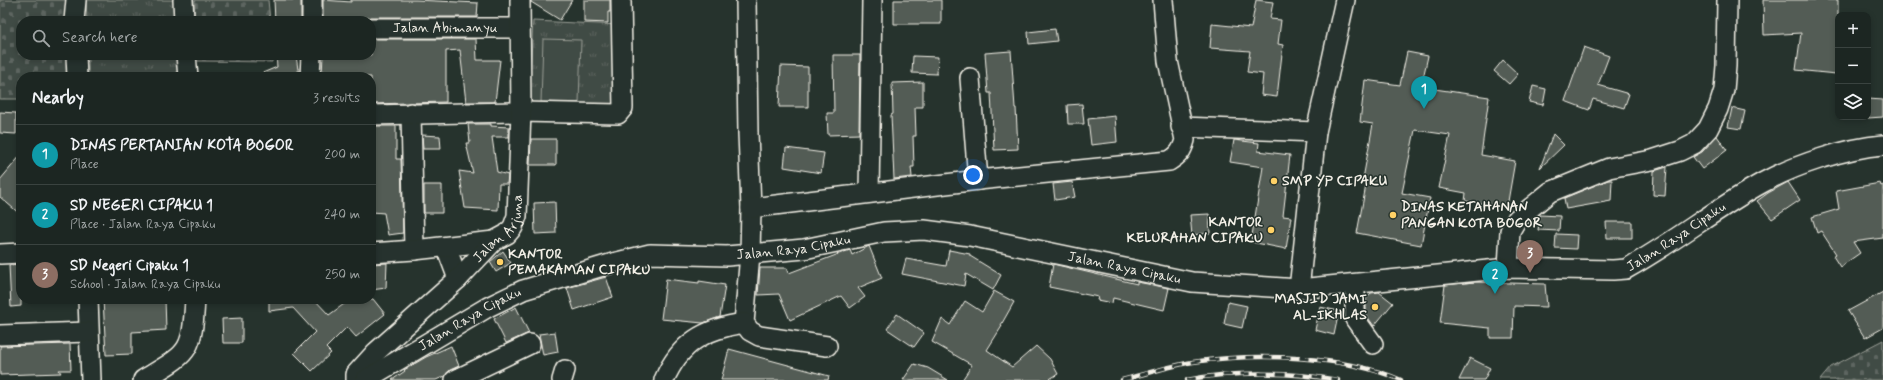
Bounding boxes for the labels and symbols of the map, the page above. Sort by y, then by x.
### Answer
street label: Jalan Abimanyu [393,19,498,37]
pin: 1 [1411,76,1437,109]
your location [963,165,983,185]
place label: SMP YP CIPAKU [1282,172,1388,190]
marker: SMP YP CIPAKU [1269,176,1279,186]
street label: Jalan Arjuna [469,194,527,267]
place label: DINAS KETAHANAN PANGAN KOTA BOGOR [1401,198,1542,232]
street label: Jalan Raya Cipaku [1623,198,1729,276]
marker: DINAS KETAHANAN PANGAN KOTA BOGOR [1388,210,1398,220]
place label: KANTOR KELURAHAN CIPAKU [1127,213,1263,247]
marker: KANTOR KELURAHAN CIPAKU [1266,225,1276,235]
street label: Jalan Raya Cipaku [736,230,852,264]
pin: 3 [1517,240,1543,273]
place label: KANTOR PEMAKAMAN CIPAKU [508,245,651,279]
street label: Jalan Raya Cipaku [1066,247,1182,288]
marker: KANTOR PEMAKAMAN CIPAKU [495,257,505,267]
pin: 2 [1482,261,1508,294]
street label: Jalan Raya Cipaku [415,283,524,355]
place label: MASJID JAMI AL-IKHLAS [1274,290,1368,324]
marker: MASJID JAMI AL-IKHLAS [1370,302,1380,312]

